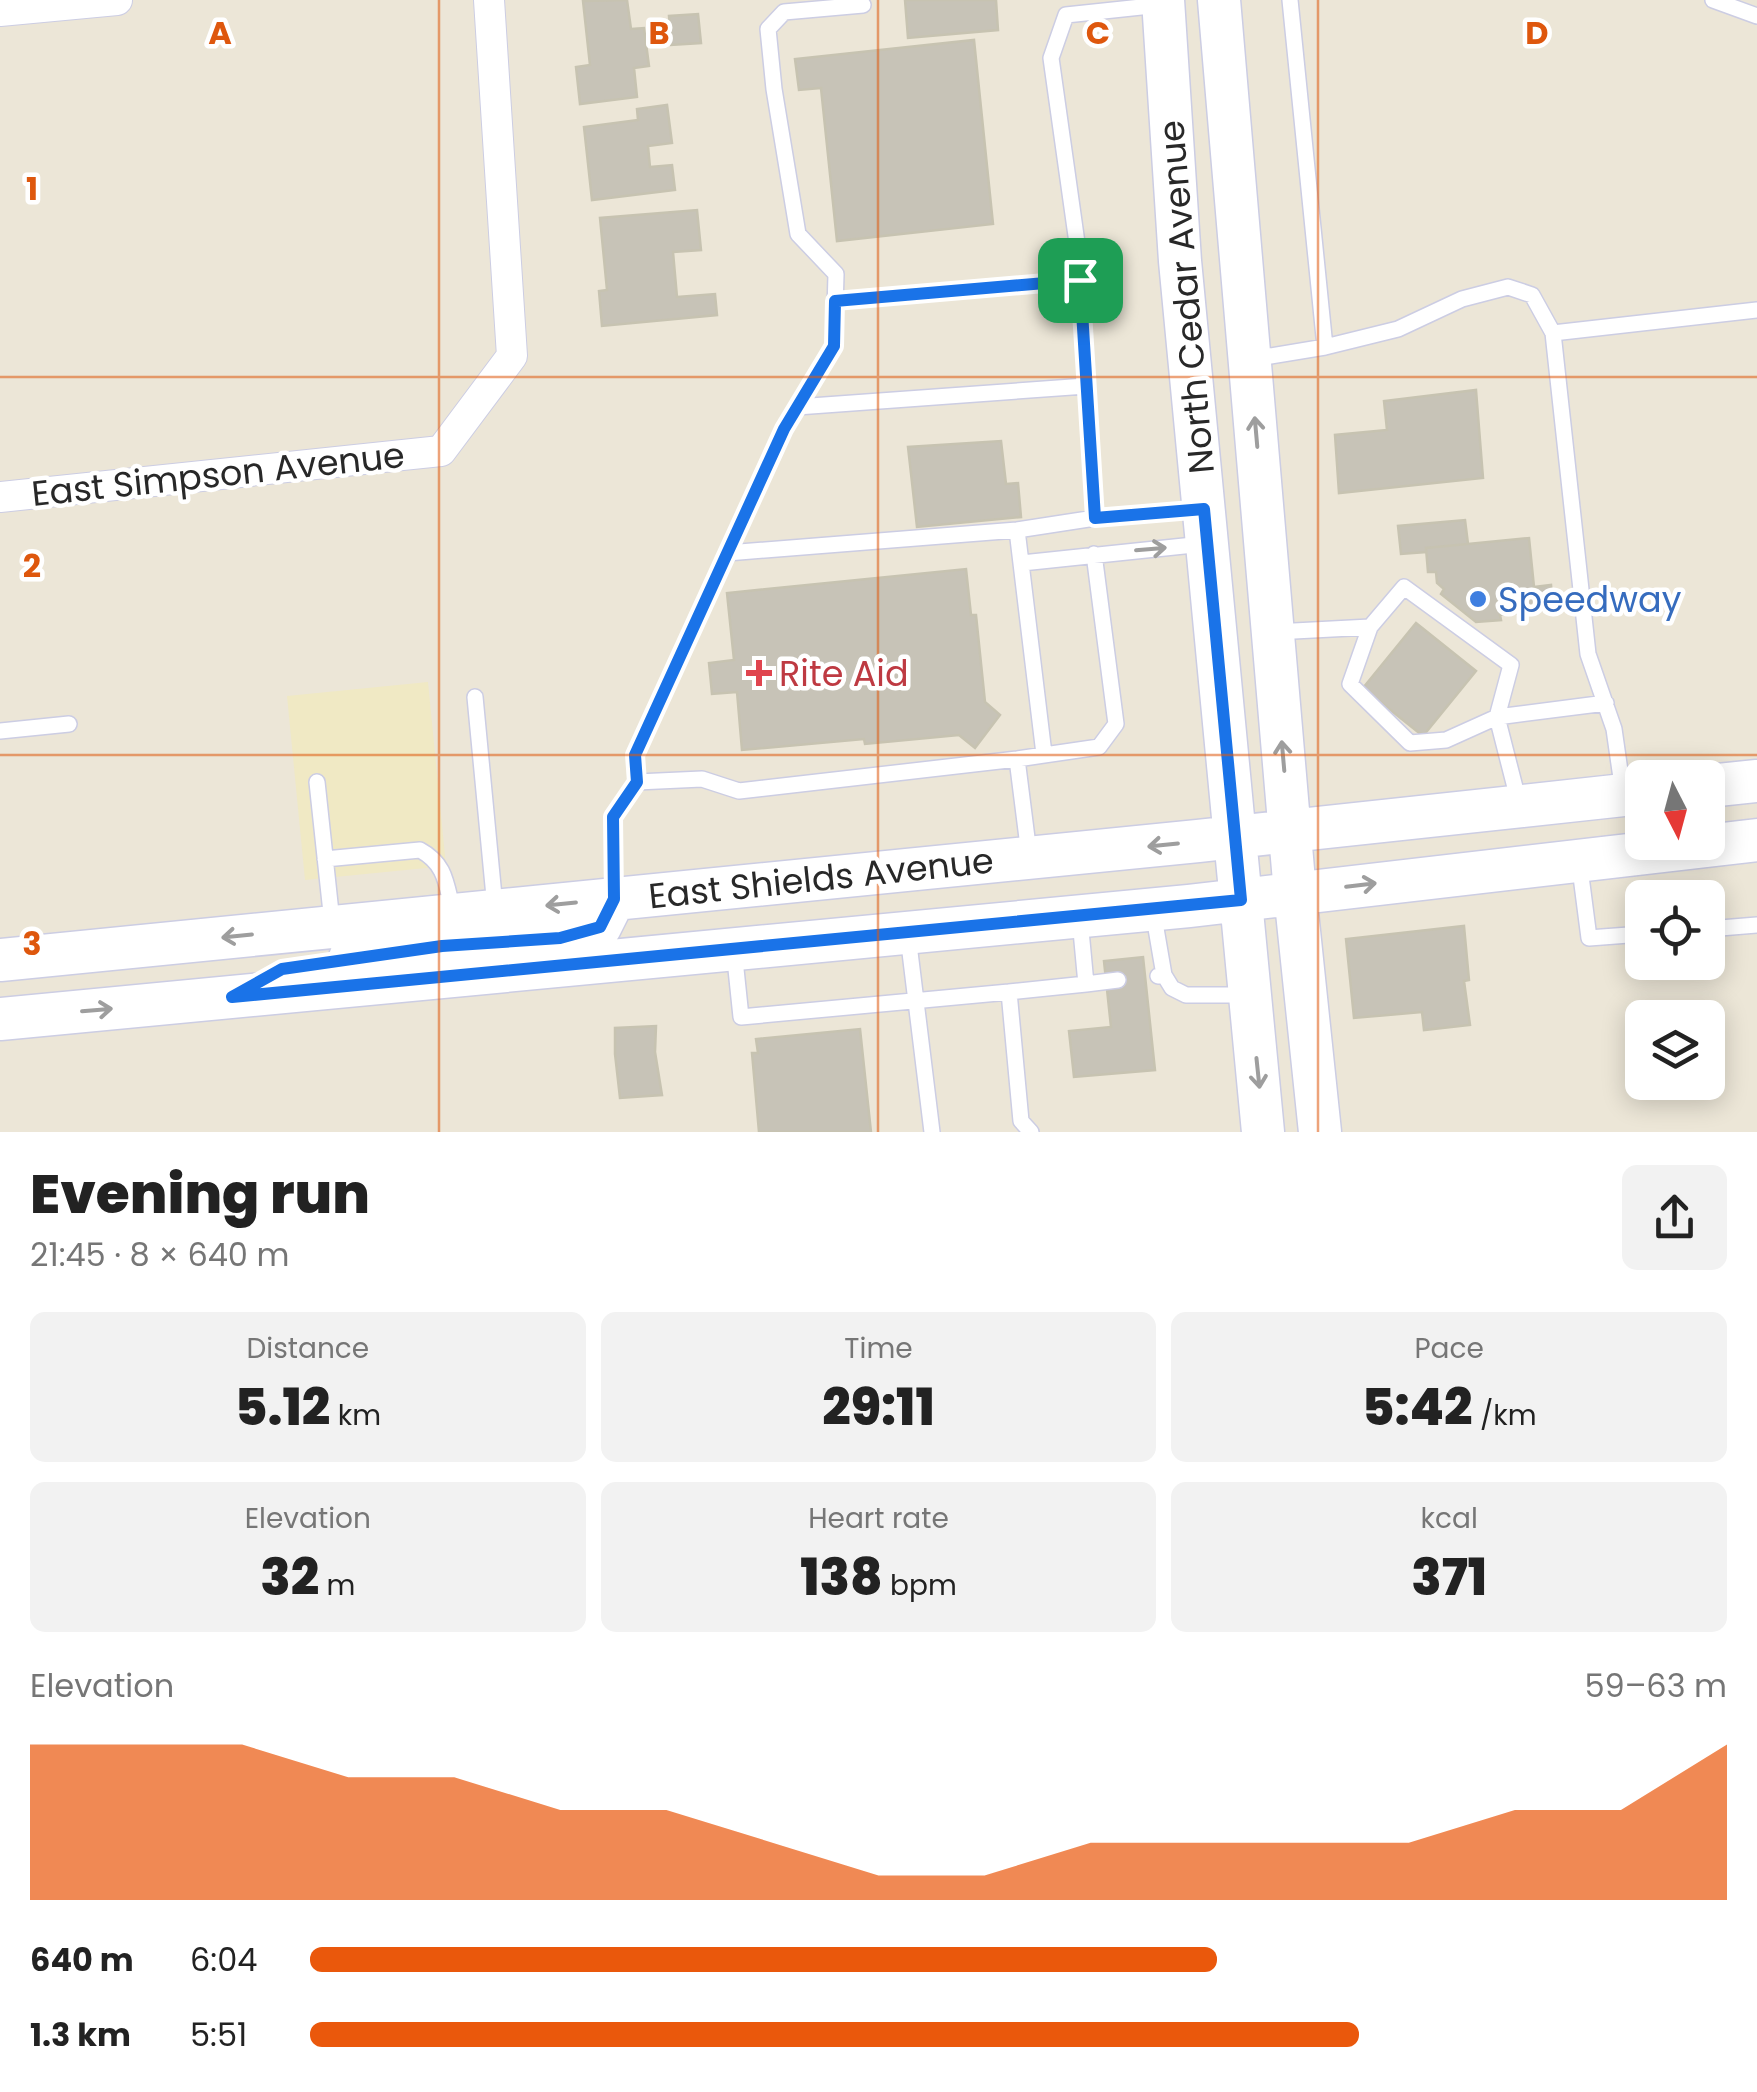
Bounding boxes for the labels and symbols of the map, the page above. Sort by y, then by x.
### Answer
text: A [208,10,232,55]
text: B [648,10,670,55]
text: C [1086,10,1110,55]
text: D [1525,10,1549,55]
street label: North Cedar Avenue [1146,118,1226,476]
text: 1 [26,166,38,211]
pin [1038,238,1123,323]
one-way arrow [1247,417,1266,449]
street label: East Simpson Avenue [29,430,407,518]
one-way arrow [1134,540,1166,559]
text: 2 [23,543,41,588]
place label: Speedway [1498,575,1682,624]
marker: Speedway [1467,588,1489,610]
place label: Rite Aid [779,649,909,698]
marker: Rite Aid [748,662,770,684]
one-way arrow [1274,741,1293,773]
north arrow [1625,760,1725,860]
street label: East Shields Avenue [646,836,996,920]
one-way arrow [1147,836,1179,855]
one-way arrow [1344,875,1376,894]
one-way arrow [545,895,577,914]
text: 3 [22,921,42,966]
one-way arrow [222,927,254,946]
one-way arrow [80,1000,113,1019]
one-way arrow [1248,1057,1267,1089]

